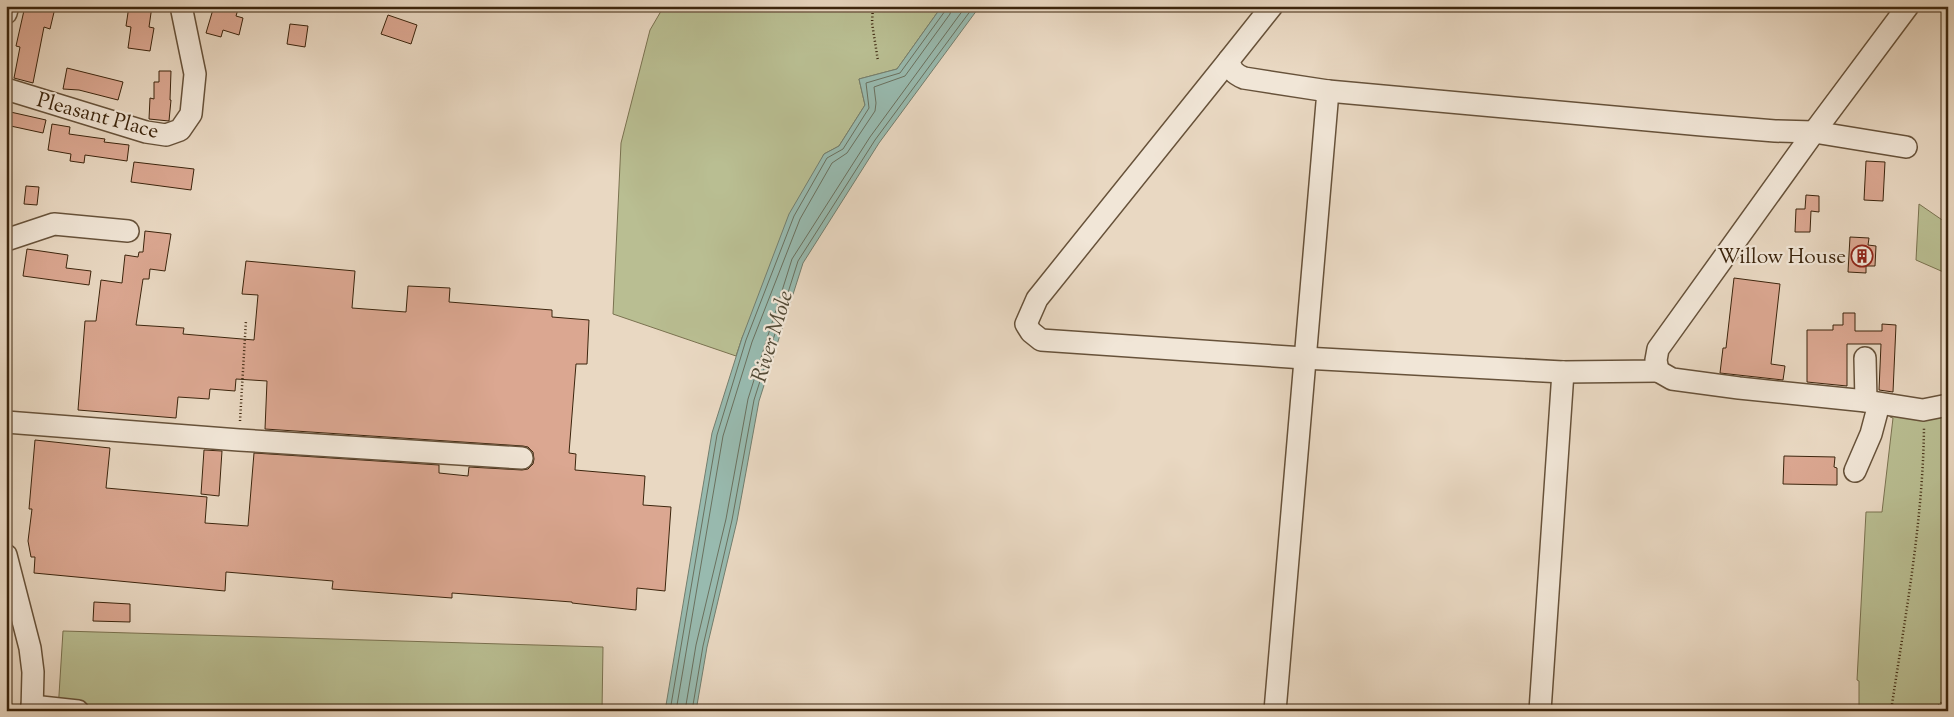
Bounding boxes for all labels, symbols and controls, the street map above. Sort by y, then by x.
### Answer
street label: Pleasant Place [33,86,162,148]
place label: Willow House [1717,243,1846,273]
building icon: Willow House [1850,244,1874,268]
water label: River Mole [745,287,803,387]

